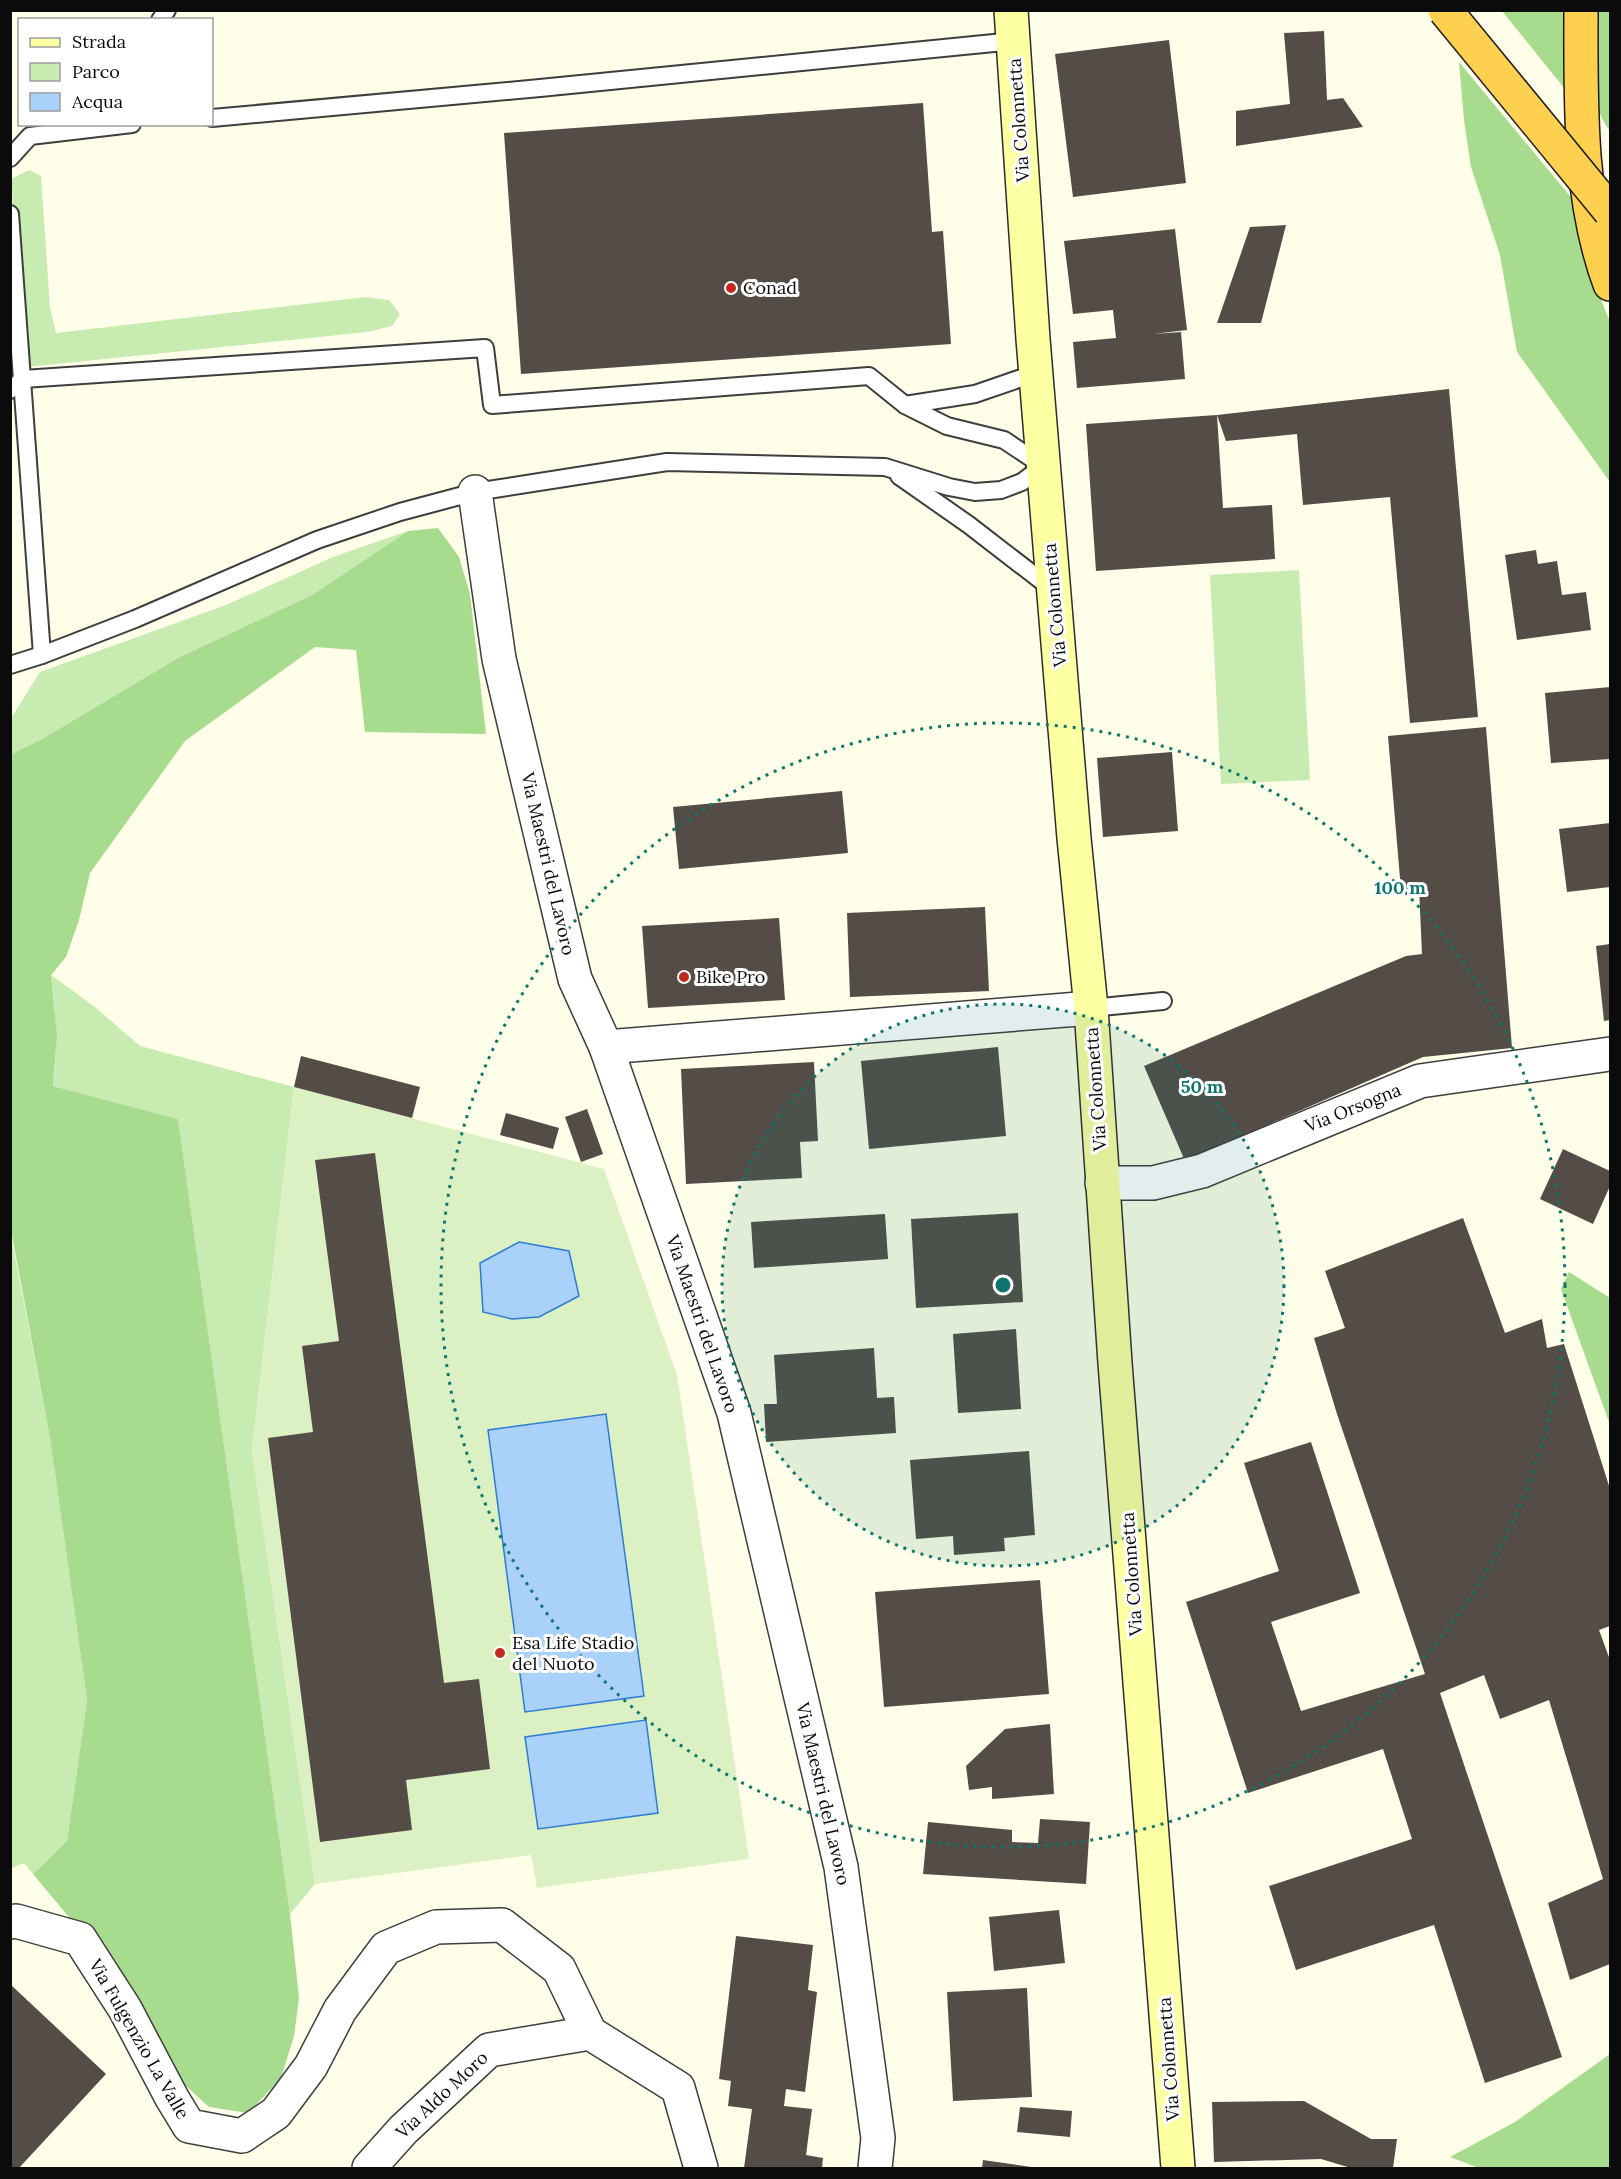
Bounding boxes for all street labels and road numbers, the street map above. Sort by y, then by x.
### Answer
street label: Via Colonnetta [1003,57,1034,184]
street label: Via Colonnetta [1038,542,1071,669]
street label: Via Maestri del Lavoro [516,769,581,957]
street label: Via Colonnetta [1080,1026,1111,1153]
street label: Via Orsogna [1300,1078,1404,1138]
street label: Via Maestri del Lavoro [661,1231,744,1416]
street label: Via Colonnetta [1116,1511,1147,1638]
street label: Via Maestri del Lavoro [791,1699,856,1887]
street label: Via Fulgenzio La Valle [84,1954,195,2123]
street label: Via Colonnetta [1153,1996,1184,2123]
street label: Via Aldo Moro [390,2046,493,2144]

